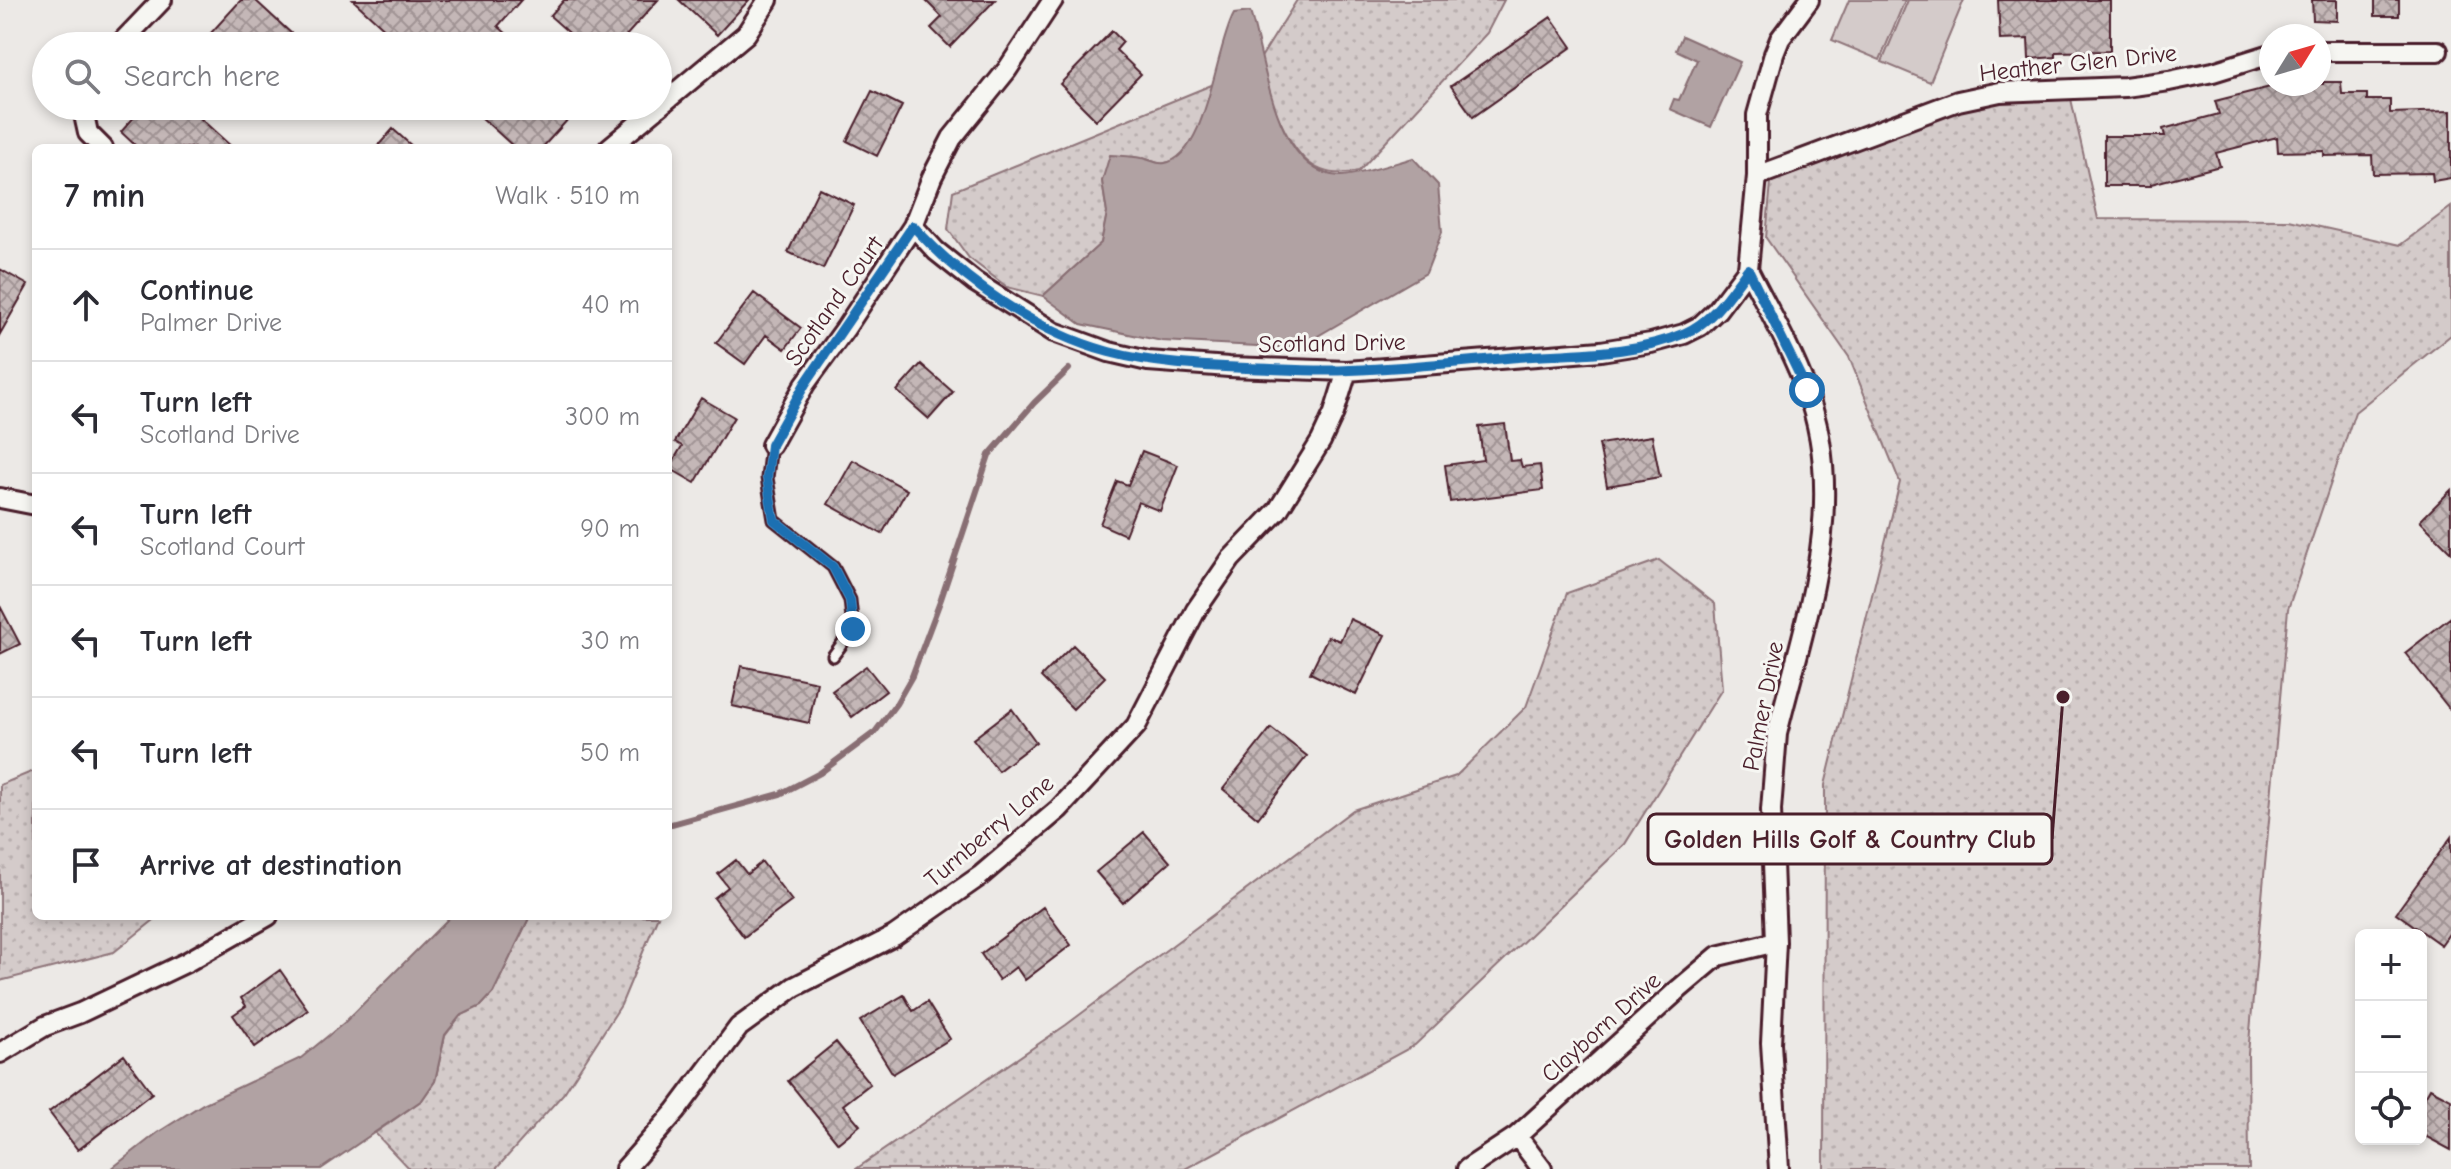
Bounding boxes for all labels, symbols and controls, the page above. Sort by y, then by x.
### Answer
north arrow [2259,24,2331,96]
search box [32,32,672,120]
street label: Heather Glen Drive [1978,39,2178,87]
icon: search [60,54,104,98]
text: Search here [124,59,280,94]
text: 7 min [64,176,145,216]
text: Walk · 510 m [495,181,640,211]
street label: Scotland Court [779,230,890,371]
text: Continue [140,273,254,308]
icon: ahead [64,283,108,327]
text: 40 m [581,290,640,320]
text: Palmer Drive [140,308,282,338]
street label: Scotland Drive [1258,328,1406,358]
route start [1789,372,1825,408]
text: Turn left [140,385,252,420]
icon: left [64,395,108,439]
text: 300 m [565,402,640,432]
text: Scotland Drive [140,420,300,450]
text: Turn left [140,497,252,532]
icon: left [64,507,108,551]
text: 90 m [580,514,640,544]
text: Scotland Court [140,532,305,562]
route end [835,611,871,647]
icon: left [64,619,108,663]
text: Turn left [140,624,252,659]
text: 30 m [581,626,640,656]
street label: Palmer Drive [1737,639,1789,773]
icon: left [64,731,108,775]
text: Turn left [140,736,252,771]
text: 50 m [580,738,640,768]
street label: Turnberry Lane [919,769,1059,893]
callout: Golden Hills Golf & Country Club [1648,814,2052,864]
text: Golden Hills Golf & Country Club [1664,825,2036,855]
icon: arrive [64,843,108,887]
text: Arrive at destination [140,848,402,883]
map controls [2355,929,2427,1145]
button: + [2355,929,2427,1001]
street label: Clayborn Drive [1535,966,1667,1088]
button: − [2355,1001,2427,1073]
button: locate [2355,1073,2427,1145]

